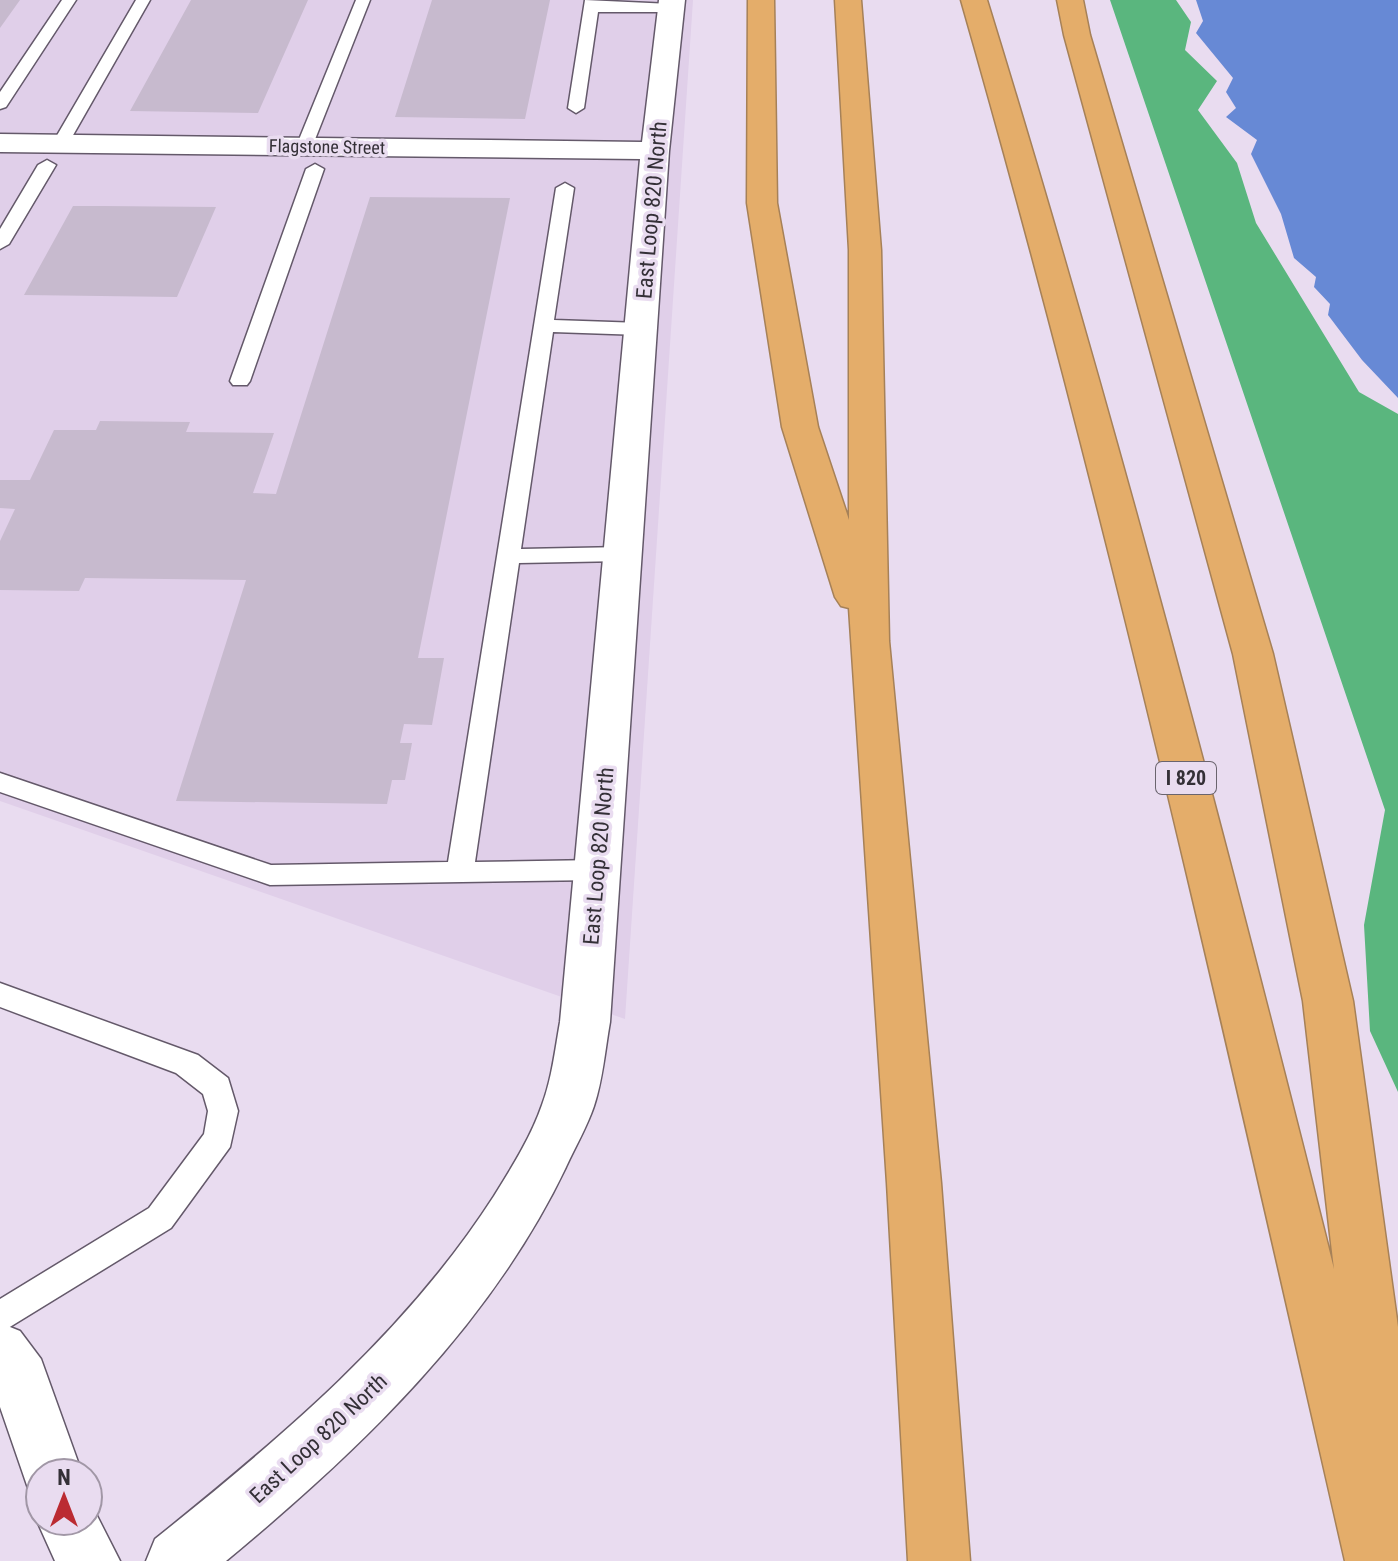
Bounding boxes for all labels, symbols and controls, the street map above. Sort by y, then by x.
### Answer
street label: East Loop 820 North [631,120,672,300]
street label: Flagstone Street [269,135,385,158]
road number: I 820 [1156,762,1216,794]
street label: East Loop 820 North [578,766,619,946]
street label: East Loop 820 North [245,1368,392,1508]
north arrow [24,1457,104,1537]
text: N [57,1465,71,1490]

